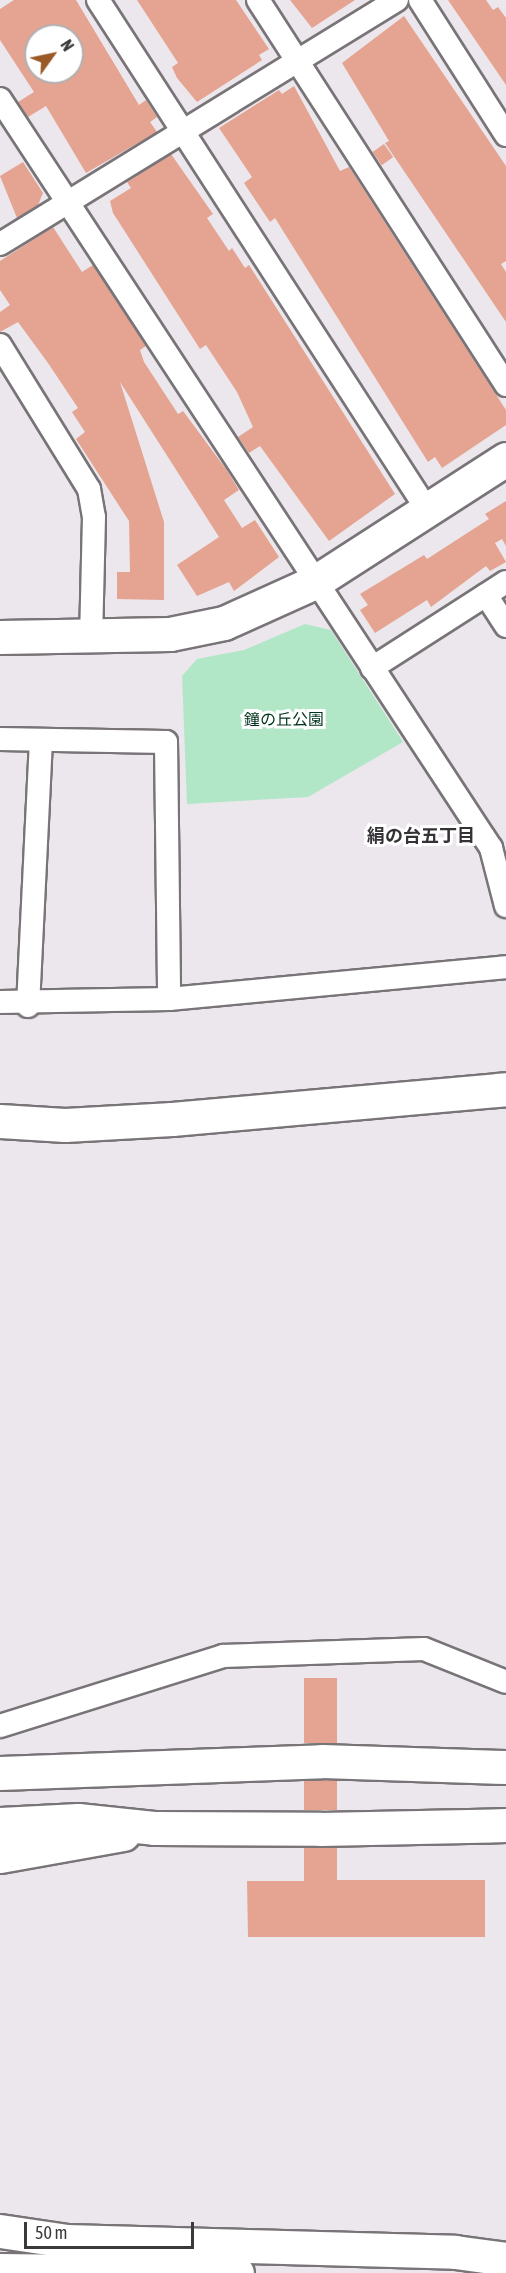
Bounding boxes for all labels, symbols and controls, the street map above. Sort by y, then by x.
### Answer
north arrow [24,24,84,84]
text: N [57,36,78,54]
park label: 鐘の丘公園 [244,709,324,729]
district label: 絹の台五丁目 [367,825,475,847]
scale bar [27,2210,196,2248]
text: 50 m [35,2222,67,2243]

